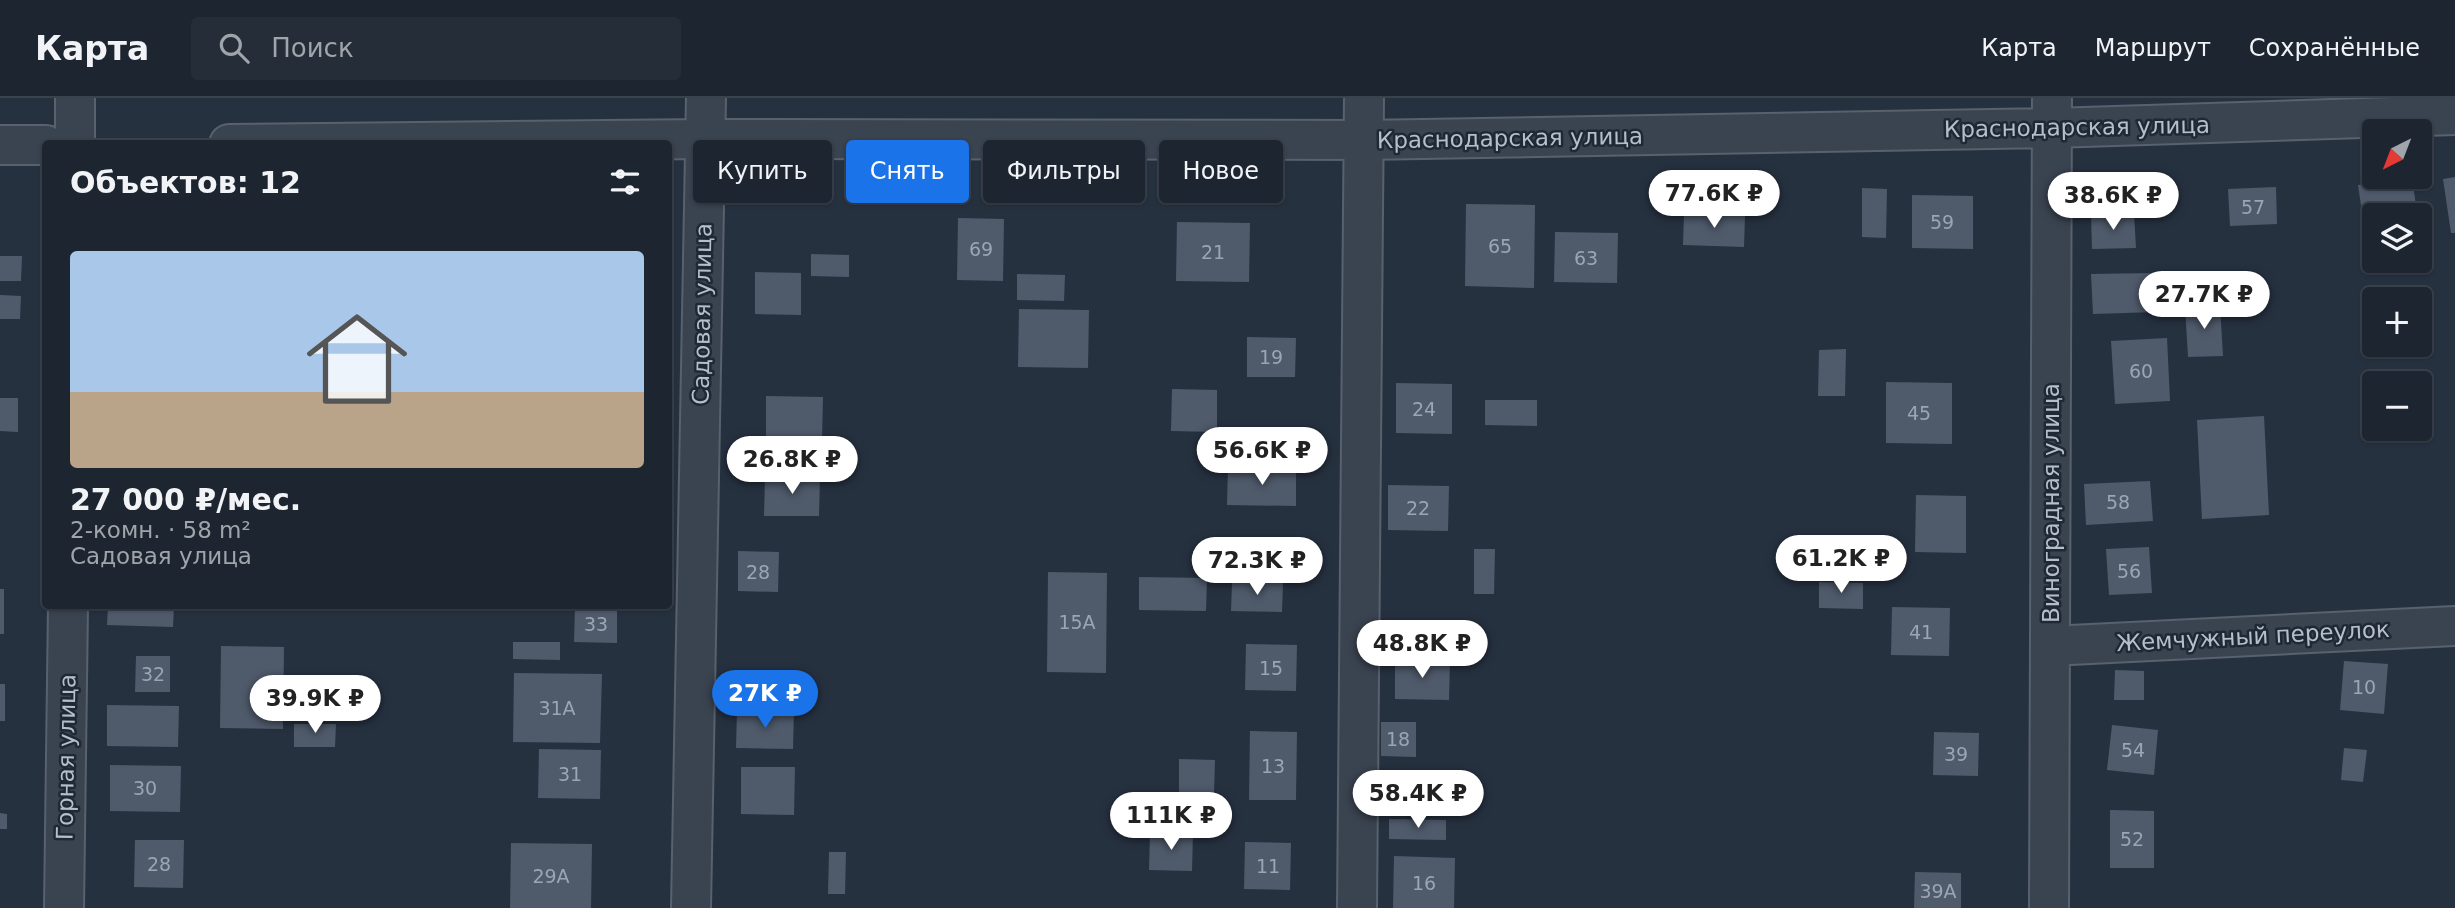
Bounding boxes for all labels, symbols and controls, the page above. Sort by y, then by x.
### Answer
search box [191,17,681,80]
text: Карта [35,29,149,68]
icon: search [215,29,253,67]
text: Поиск [271,33,354,63]
text: Карта [1981,34,2057,62]
text: Маршрут [2095,34,2211,62]
text: Сохранённые [2249,34,2420,62]
street label: Краснодарская улица [1944,112,2210,142]
north arrow [2362,119,2432,189]
map controls [2362,119,2432,441]
street label: Краснодарская улица [1377,123,1643,153]
chip: Купить [693,140,832,203]
chip: Снять [846,140,969,203]
chip: Фильтры [983,140,1145,203]
chip: Новое [1159,140,1283,203]
icon: filters [606,163,644,201]
text: Объектов: 12 [70,165,301,200]
pin: 77.6K ₽ [1649,170,1779,230]
pin: 38.6K ₽ [2048,172,2178,232]
text: 77.6K ₽ [1665,180,1763,206]
text: 38.6K ₽ [2064,182,2162,208]
house number: 57 [2241,196,2265,218]
button: layers [2362,203,2432,273]
house number: 59 [1930,211,1954,233]
street label: Садовая улица [687,223,717,405]
house number: 65 [1488,235,1512,257]
house number: 69 [969,238,993,260]
house number: 21 [1201,241,1225,263]
house number: 63 [1574,247,1598,269]
pin: 27.7K ₽ [2139,272,2269,331]
text: 27.7K ₽ [2155,281,2253,307]
button: + [2362,287,2432,357]
icon: home [294,296,420,422]
house number: 19 [1259,346,1283,368]
house number: 60 [2129,360,2153,382]
button: − [2362,371,2432,441]
street label: Виноградная улица [2038,383,2064,623]
house number: 24 [1412,398,1436,420]
house number: 45 [1907,402,1931,424]
pin: 56.6K ₽ [1197,428,1327,487]
pin: 26.8K ₽ [727,436,857,496]
text: 56.6K ₽ [1213,437,1311,463]
text: 26.8K ₽ [743,446,841,472]
text: 27 000 ₽/мес. [70,482,301,517]
house number: 58 [2106,491,2130,513]
house number: 22 [1406,497,1430,519]
text: 2-комн. · 58 m² [70,517,251,543]
pin: 61.2K ₽ [1776,536,1906,595]
pin: 72.3K ₽ [1192,538,1322,597]
text: Садовая улица [70,543,252,569]
text: 61.2K ₽ [1792,545,1890,571]
text: 72.3K ₽ [1208,547,1306,573]
house number: 56 [2117,560,2141,582]
house number: 28 [746,561,770,583]
house number: 15А [1058,611,1096,633]
house number: 33 [584,613,608,635]
street label: Жемчужный переулок [2116,616,2391,656]
pin: 48.8K ₽ [1357,620,1487,680]
house number: 41 [1909,621,1933,643]
text: 48.8K ₽ [1373,630,1471,656]
house number: 15 [1259,657,1283,679]
house number: 32 [141,663,165,685]
pin: 27K ₽ [716,670,814,730]
street label: Горная улица [52,674,80,840]
pin: 39.9K ₽ [250,676,380,735]
house number: 10 [2352,676,2376,698]
text: 27K ₽ [728,680,802,706]
text: 39.9K ₽ [266,685,364,711]
house number: 31А [538,697,576,719]
house number: 18 [1386,728,1410,750]
house number: 54 [2121,739,2145,761]
house number: 39 [1944,743,1968,765]
house number: 13 [1261,755,1285,777]
house number: 31 [558,763,582,785]
pin: 58.4K ₽ [1353,770,1483,830]
house number: 30 [133,777,157,799]
text: 58.4K ₽ [1369,780,1467,806]
pin: 111K ₽ [1114,792,1228,852]
text: 111K ₽ [1126,802,1216,828]
house number: 52 [2120,828,2144,850]
house number: 28 [147,853,171,875]
house number: 11 [1256,855,1280,877]
house number: 29А [532,865,570,887]
house number: 16 [1412,872,1436,894]
house number: 39А [1919,880,1957,902]

